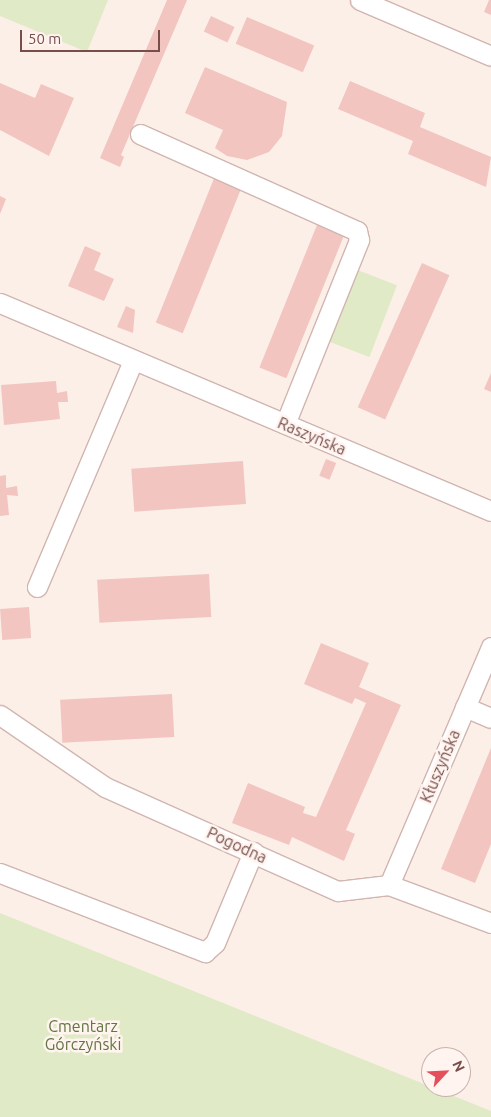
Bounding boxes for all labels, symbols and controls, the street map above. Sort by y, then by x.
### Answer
scale bar [22,20,162,52]
text: 50 m [28,30,61,47]
street label: Raszyńska [275,413,349,459]
street label: Kłuszyńska [416,727,464,805]
street label: Pogodna [204,823,270,867]
park label: Cmentarz Górczyński [45,1016,121,1054]
north arrow [421,1047,471,1097]
text: N [449,1058,468,1074]

